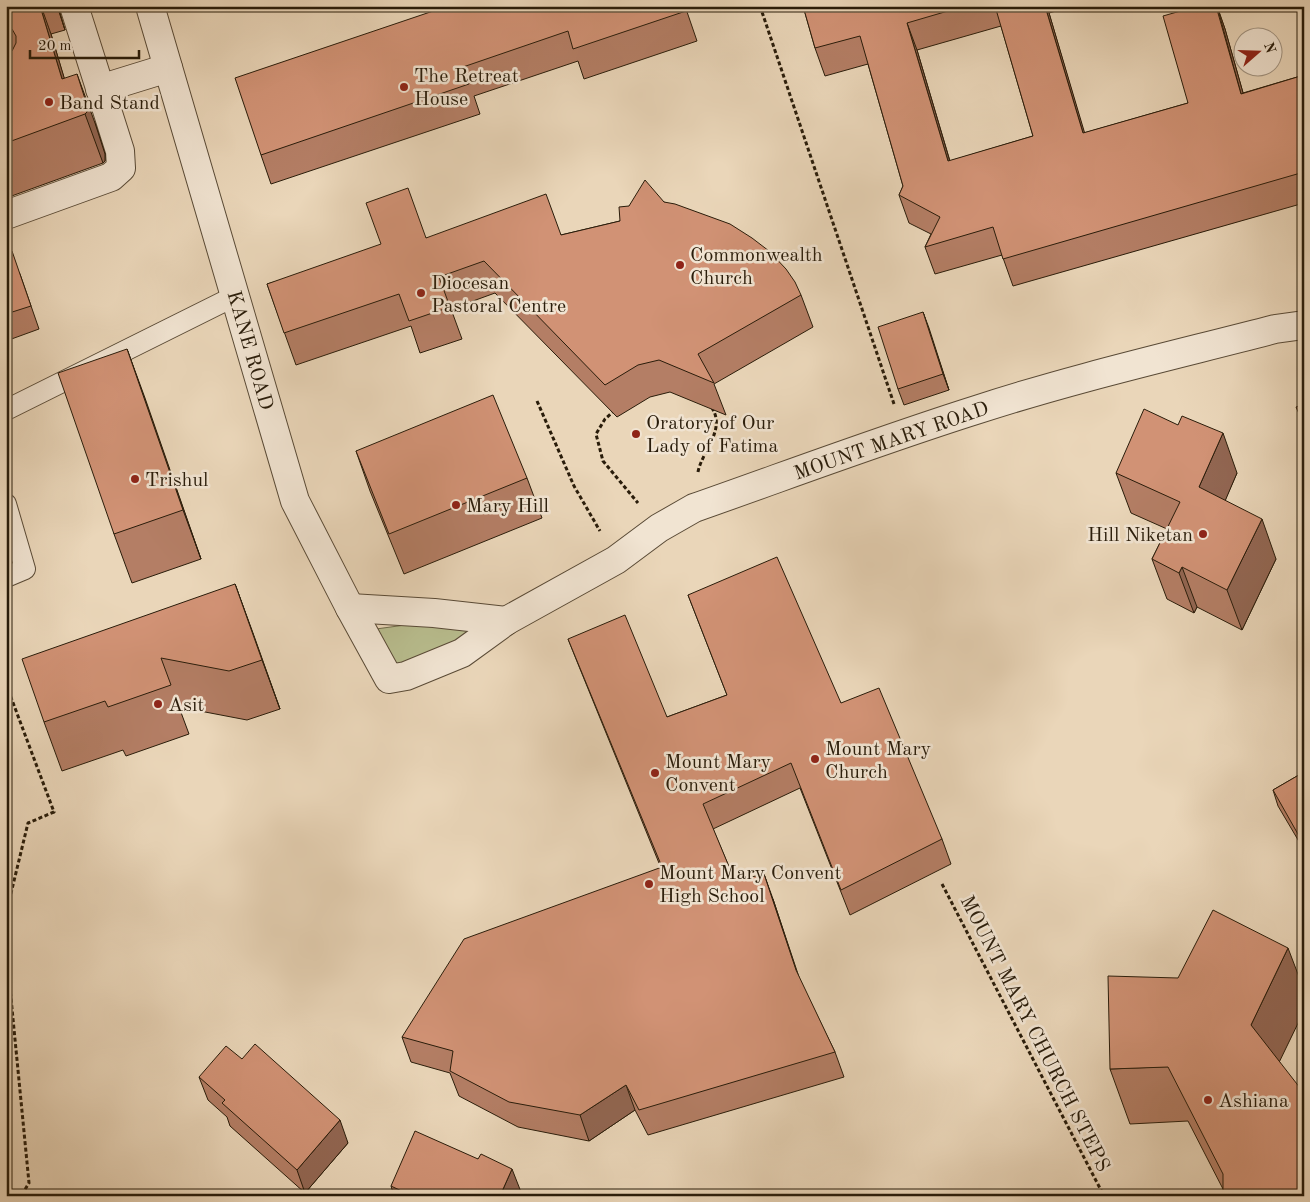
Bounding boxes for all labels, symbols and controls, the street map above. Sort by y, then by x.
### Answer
scale bar [30,28,139,60]
north arrow [1232,28,1282,78]
text: 20 m [38,39,72,54]
text: N [1261,40,1278,56]
place label: The Retreat House [414,67,519,110]
marker: The Retreat House [398,81,410,93]
place label: Band Stand [59,94,160,114]
marker: Band Stand [43,96,55,108]
place label: Commonwealth Church [690,246,823,289]
marker: Commonwealth Church [674,259,686,271]
place label: Diocesan Pastoral Centre [431,274,566,317]
marker: Diocesan Pastoral Centre [415,287,427,299]
street label: KANE ROAD [222,289,276,413]
street label: MOUNT MARY ROAD [792,399,992,485]
place label: Oratory of Our Lady of Fatima [646,414,778,457]
marker: Oratory of Our Lady of Fatima [630,428,642,440]
place label: Trishul [145,471,209,491]
marker: Trishul [129,473,141,485]
place label: Mary Hill [466,497,549,517]
marker: Mary Hill [450,499,462,511]
place label: Hill Niketan [1087,526,1193,546]
marker: Hill Niketan [1197,528,1209,540]
place label: Asit [168,696,204,716]
marker: Asit [152,698,164,710]
place label: Mount Mary Church [825,740,932,783]
place label: Mount Mary Convent [665,753,772,796]
marker: Mount Mary Church [809,753,821,765]
marker: Mount Mary Convent [649,767,661,779]
place label: Mount Mary Convent High School [659,864,842,907]
marker: Mount Mary Convent High School [643,878,655,890]
street label: MOUNT MARY CHURCH STEPS [956,893,1113,1175]
place label: Ashiana [1218,1092,1289,1112]
marker: Ashiana [1202,1094,1214,1106]

